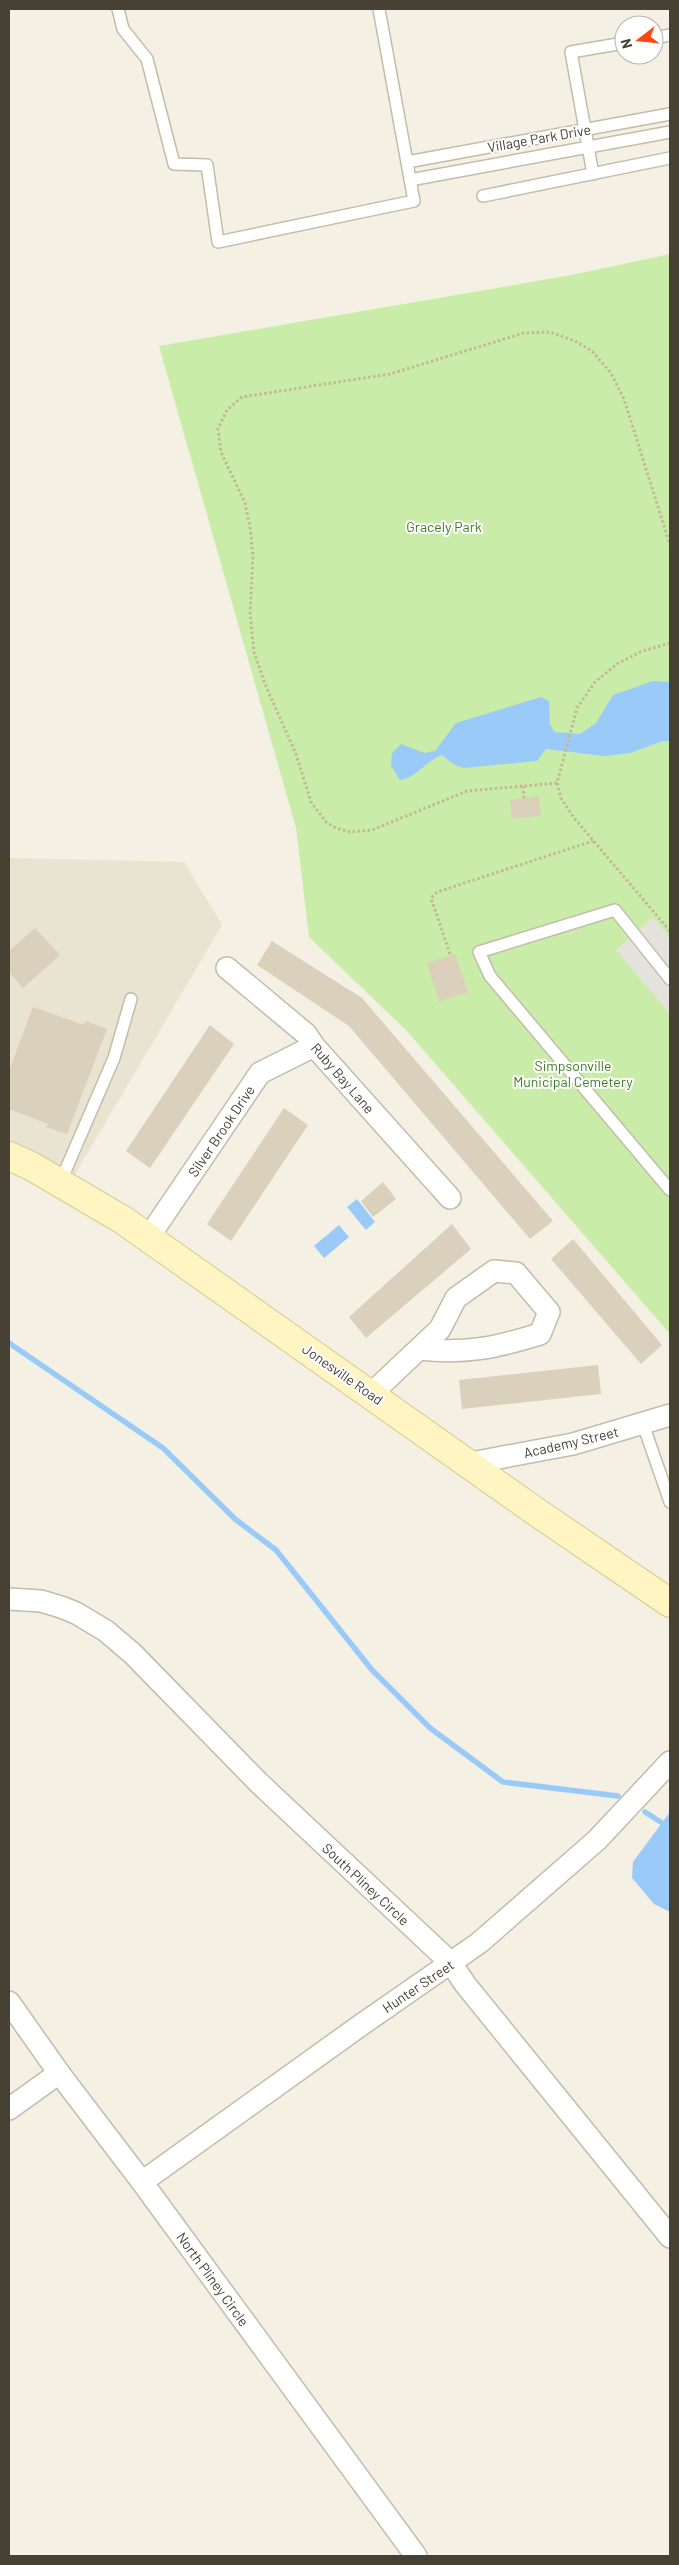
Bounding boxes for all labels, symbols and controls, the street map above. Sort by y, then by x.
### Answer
north arrow [614,15,664,65]
text: N [617,37,635,51]
street label: Village Park Drive [486,121,592,155]
park label: Gracely Park [406,518,482,535]
street label: Ruby Bay Lane [308,1039,378,1117]
park label: Simpsonville Municipal Cemetery [513,1057,633,1090]
street label: Silver Brook Drive [184,1082,258,1180]
street label: Jonesville Road [299,1340,387,1408]
street label: Academy Street [522,1423,620,1461]
street label: South Pliney Circle [319,1839,413,1929]
street label: Hunter Street [379,1956,457,2016]
street label: North Pliney Circle [173,2229,253,2329]

